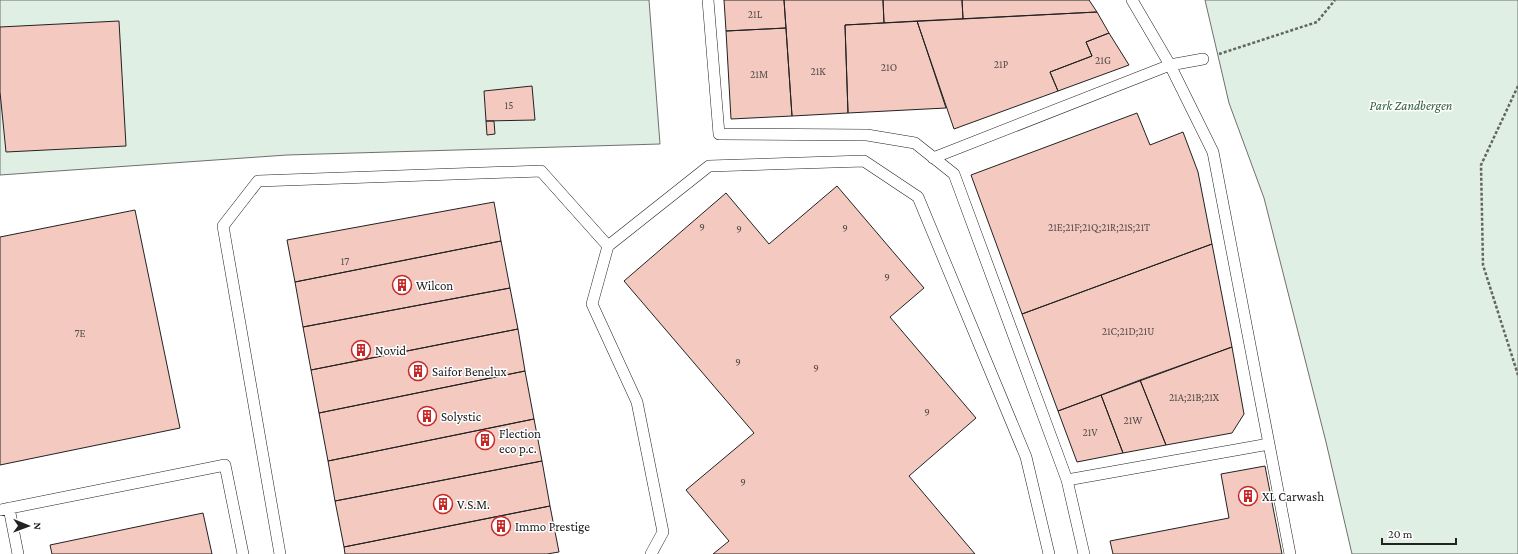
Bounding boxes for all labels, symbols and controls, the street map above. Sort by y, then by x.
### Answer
house number: 21L [748,8,763,20]
house number: 21G [1095,54,1111,66]
house number: 21P [994,58,1009,70]
house number: 21O [881,61,897,73]
house number: 21K [810,65,826,77]
house number: 21M [750,68,768,80]
park label: Park Zandbergen [1370,98,1453,113]
house number: 15 [505,99,513,111]
house number: 9 [699,221,705,233]
house number: 21E;21F;21Q;21R;21S;21T [1048,221,1150,234]
house number: 9 [842,222,848,234]
house number: 9 [736,223,742,235]
house number: 17 [341,255,349,267]
house number: 9 [884,271,890,283]
building icon: Wilcon [391,274,413,296]
place label: Wilcon [416,278,453,293]
house number: 21C;21D;21U [1102,325,1154,338]
house number: 7E [74,327,86,339]
building icon: Novid [350,339,372,361]
place label: Novid [375,343,406,358]
house number: 9 [735,356,741,368]
building icon: Saifor Benelux [407,360,429,382]
house number: 9 [813,362,819,374]
place label: Saifor Benelux [432,364,507,379]
house number: 21A;21B;21X [1169,391,1220,404]
building icon: Solystic [416,405,438,427]
house number: 9 [924,406,930,418]
place label: Solystic [441,409,482,424]
house number: 21W [1124,414,1143,426]
place label: Flection eco p.c. [499,426,541,456]
house number: 21V [1082,426,1098,438]
building icon: Flection eco p.c. [474,429,496,451]
house number: 9 [740,476,746,488]
building icon: XL Carwash [1237,485,1259,507]
place label: XL Carwash [1262,489,1324,504]
building icon: V.S.M. [432,493,454,515]
place label: V.S.M. [457,497,490,512]
north arrow [8,506,48,546]
building icon: Immo Prestige [490,515,512,537]
place label: Immo Prestige [515,519,590,534]
scale bar [1382,520,1456,546]
text: N [32,522,44,531]
text: 20 m [1388,527,1413,541]

